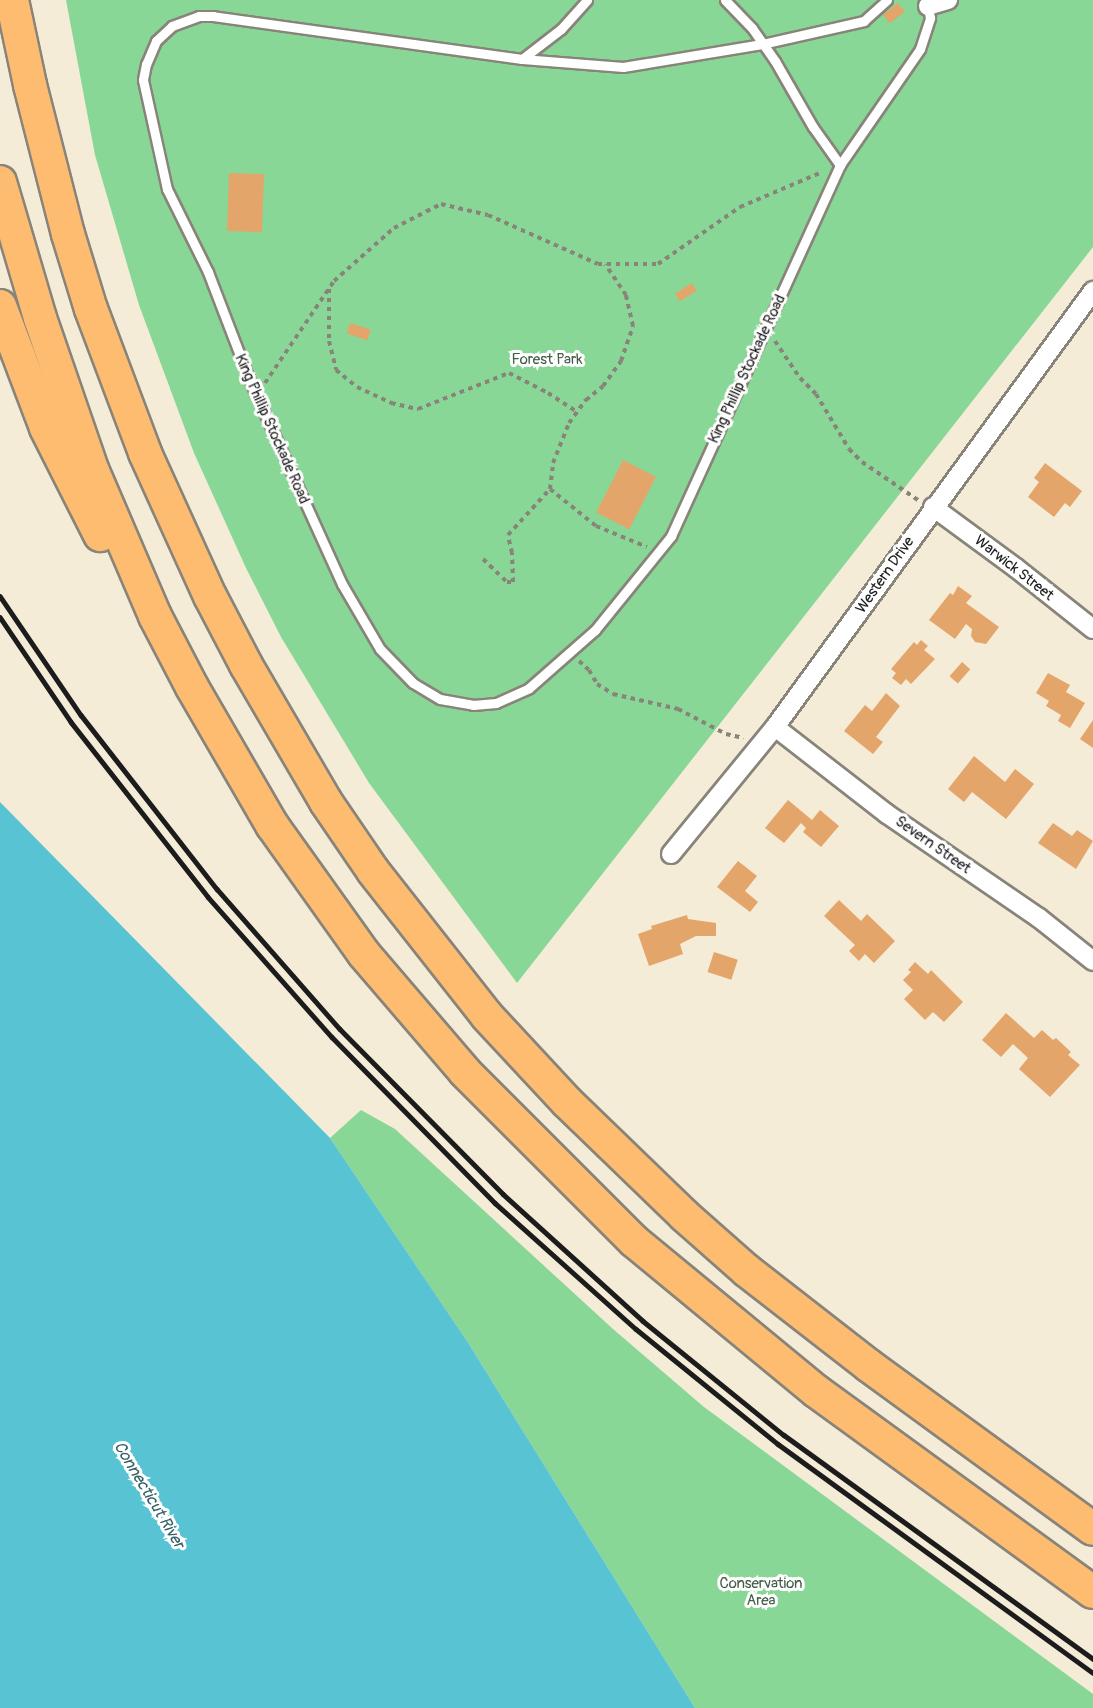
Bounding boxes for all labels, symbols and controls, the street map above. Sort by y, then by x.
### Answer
street label: King Phillip Stockade Road [705,292,789,446]
street label: King Phillip Stockade Road [231,351,313,507]
park label: Forest Park [511,351,583,369]
street label: Warwick Street [971,531,1057,605]
street label: Western Drive [852,533,918,617]
street label: Severn Street [892,812,974,878]
water label: Connecticut River [110,1438,188,1552]
park label: Conservation Area [719,1574,803,1609]

